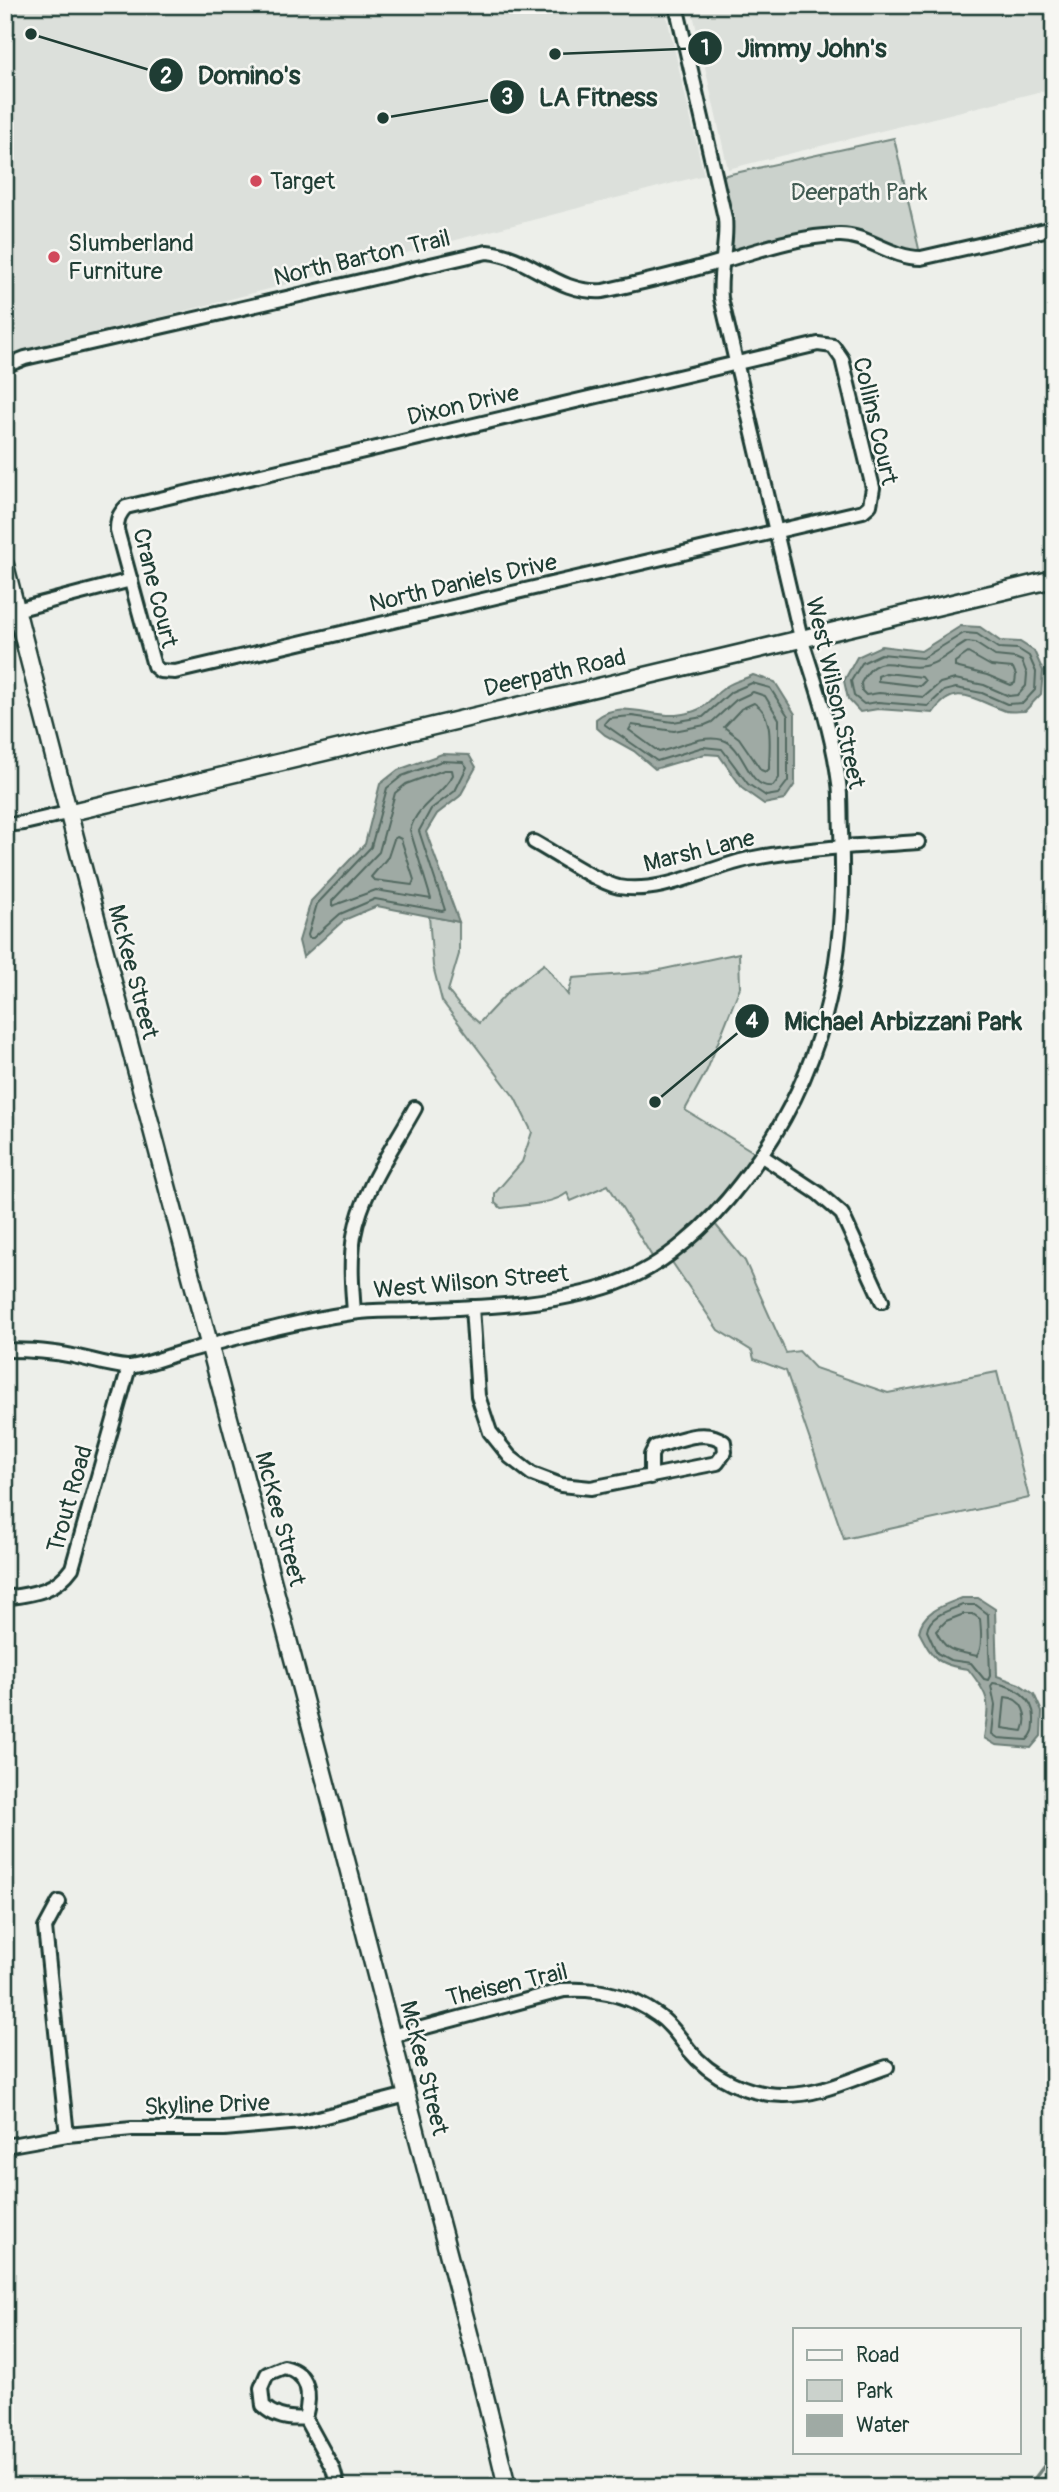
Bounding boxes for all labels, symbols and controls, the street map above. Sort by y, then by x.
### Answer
callout: Jimmy John's [688,24,900,71]
text: Jimmy John's [737,33,887,65]
text: 1 [701,35,709,62]
callout: Domino's [148,52,314,99]
text: Domino's [198,60,301,92]
text: 2 [160,63,172,90]
callout: LA Fitness [489,73,671,120]
text: LA Fitness [539,82,658,114]
text: 3 [501,84,513,111]
place label: Target [270,167,336,196]
marker: Target [248,173,264,189]
park label: Deerpath Park [790,178,928,207]
street label: North Barton Trail [271,224,453,292]
place label: Slumberland Furniture [68,229,194,286]
marker: Slumberland Furniture [46,249,62,265]
street label: Collins Court [846,354,904,488]
street label: Dixon Drive [404,378,522,432]
street label: Crane Court [126,525,184,651]
street label: North Daniels Drive [366,547,560,619]
street label: West Wilson Street [799,594,871,792]
street label: Deerpath Road [481,643,629,703]
street label: Marsh Lane [640,823,758,879]
street label: McKee Street [101,902,165,1043]
callout: Michael Arbizzani Park [735,997,1036,1044]
text: Michael Arbizzani Park [784,1006,1023,1038]
text: 4 [746,1008,759,1035]
street label: West Wilson Street [372,1259,570,1305]
street label: Trout Road [41,1442,99,1556]
street label: McKee Street [248,1449,312,1590]
street label: Theisen Trail [443,1957,571,2013]
street label: McKee Street [393,1998,455,2139]
street label: Skyline Drive [144,2088,271,2122]
legend [793,2328,1020,2454]
text: Road [856,2342,900,2369]
text: Park [856,2378,893,2405]
text: Water [856,2412,910,2439]

